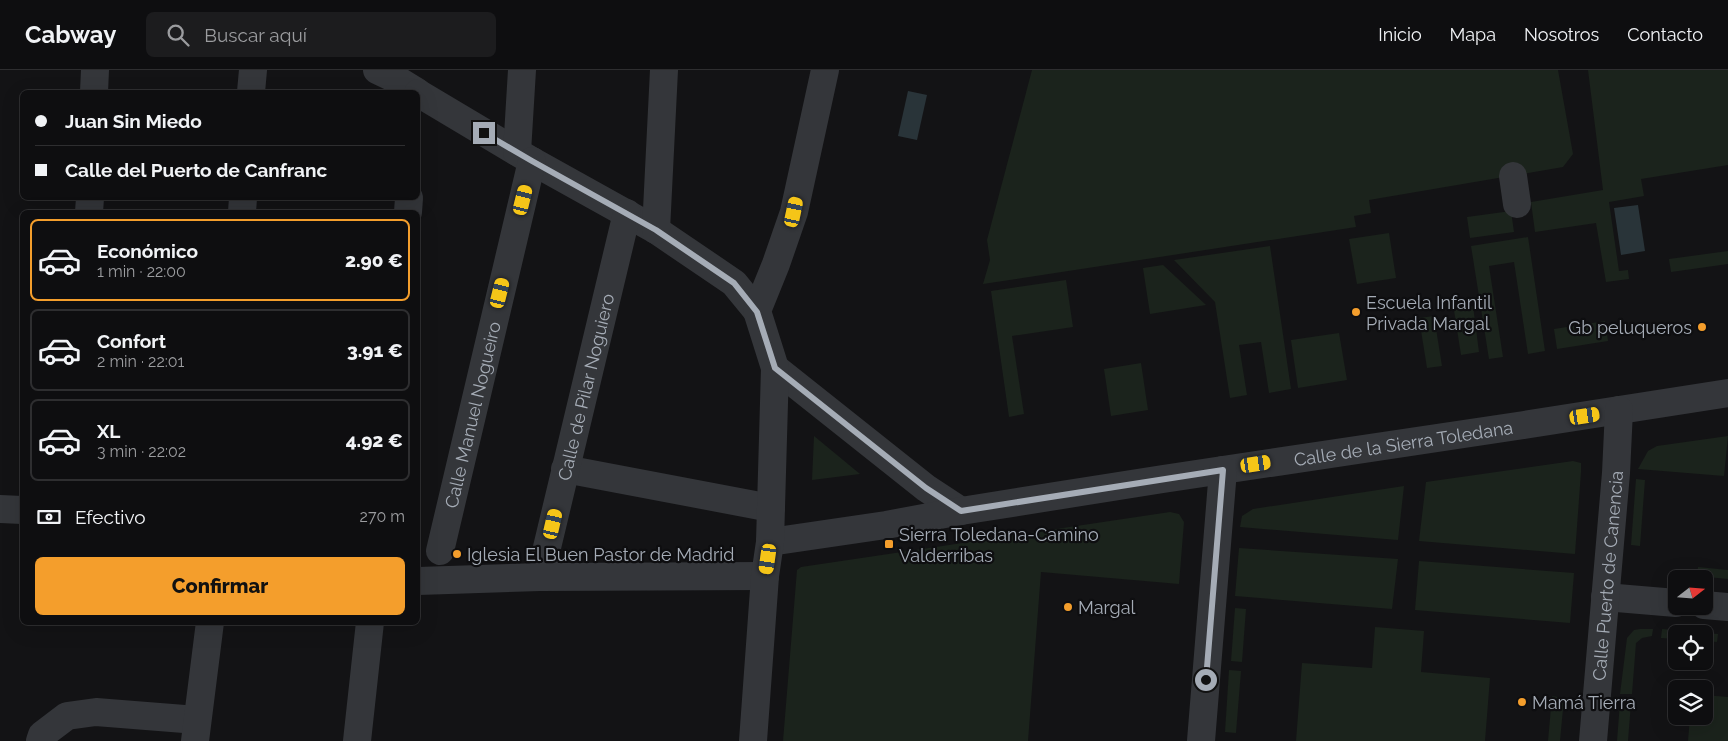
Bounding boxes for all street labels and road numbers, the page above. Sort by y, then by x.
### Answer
street label: Calle de Pilar Noguiero [553,291,618,482]
street label: Calle Manuel Nogueiro [440,319,504,510]
street label: Calle de la Sierra Toledana [1292,416,1514,470]
street label: Calle Puerto de Canencia [1588,470,1627,682]

